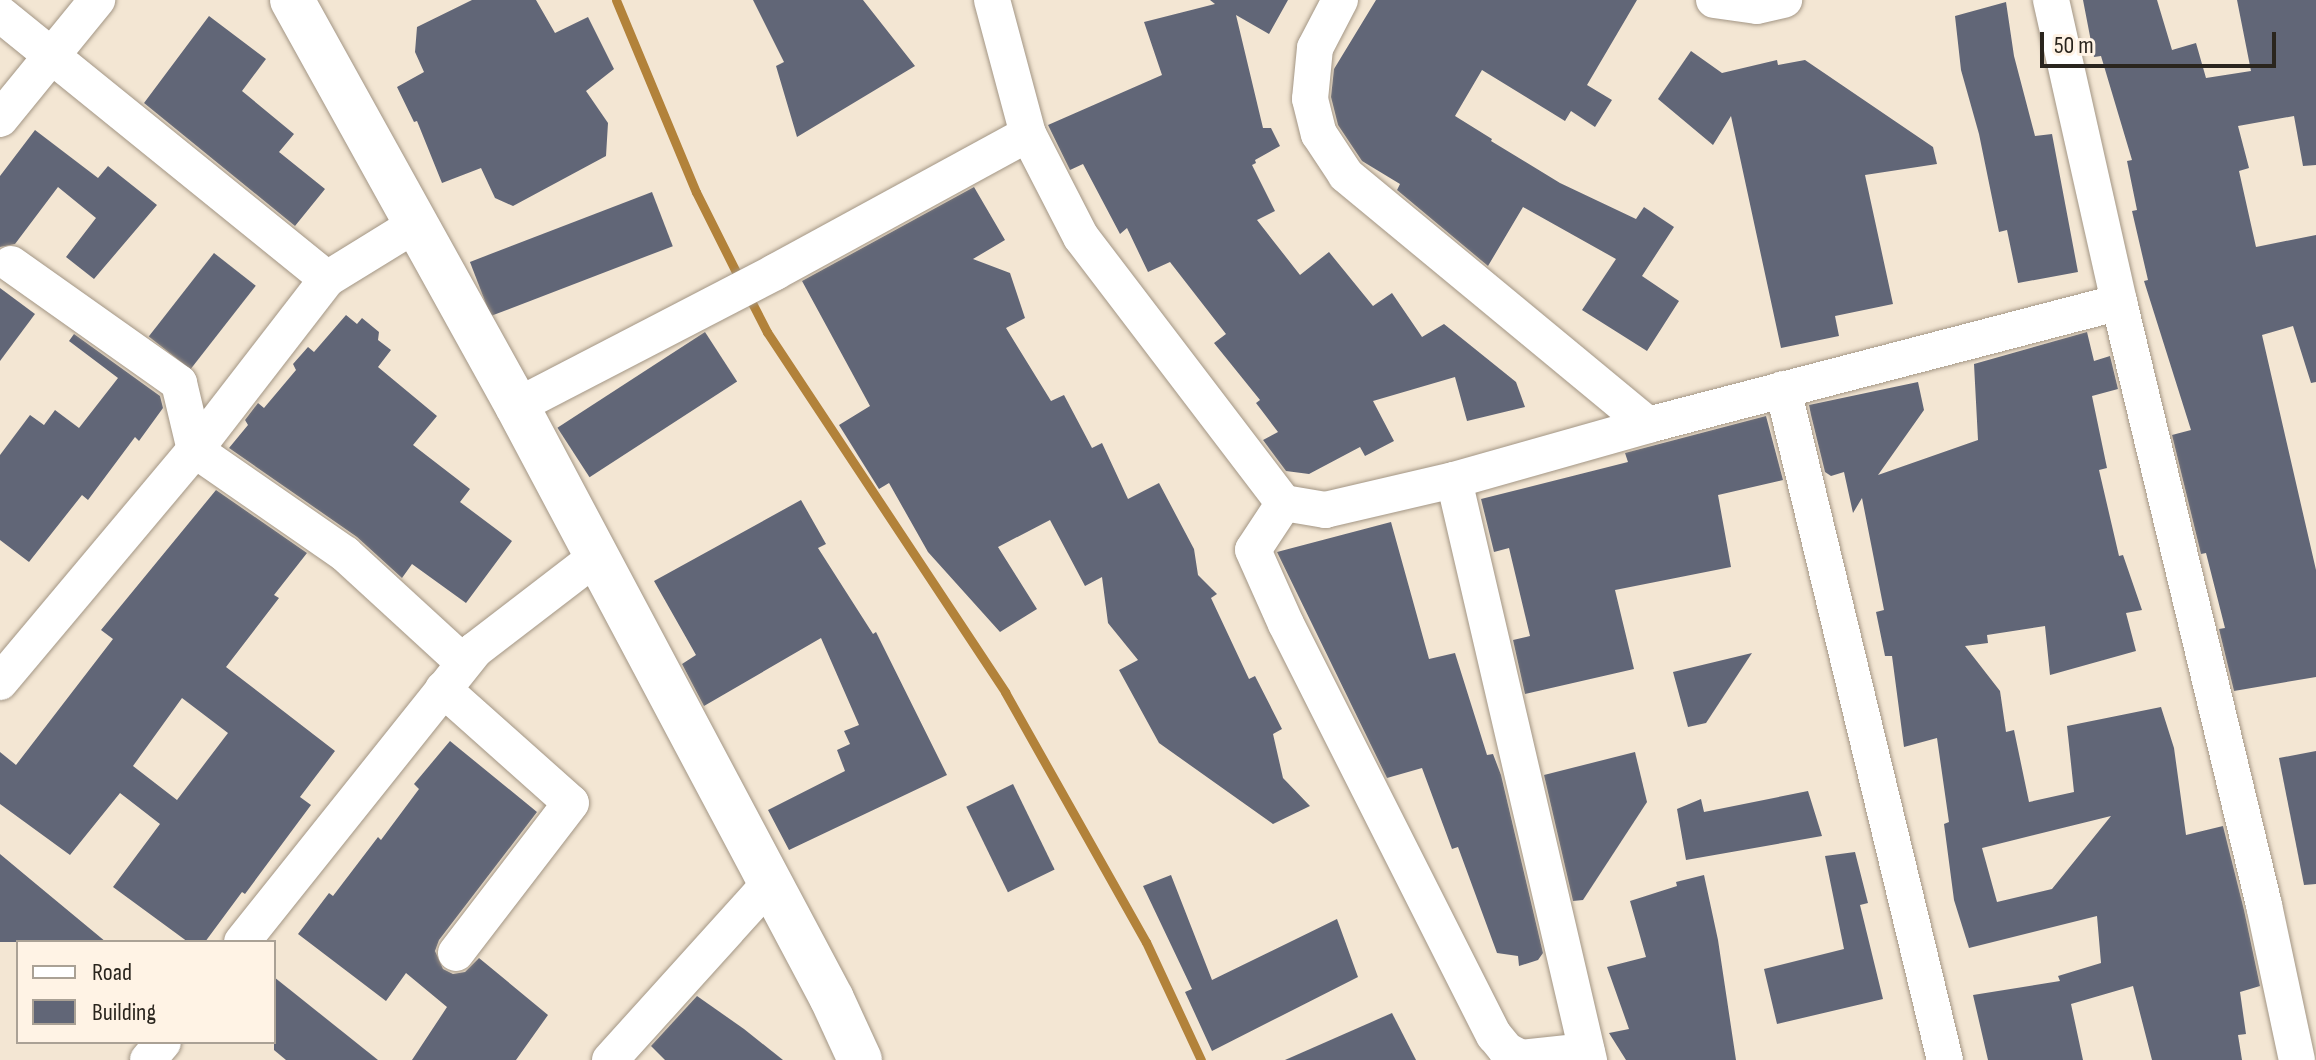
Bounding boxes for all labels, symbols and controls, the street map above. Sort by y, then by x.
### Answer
scale bar [2044,16,2280,66]
text: 50 m [2054,31,2094,60]
legend [16,940,276,1044]
text: Road [92,958,132,987]
text: Building [92,998,156,1027]

